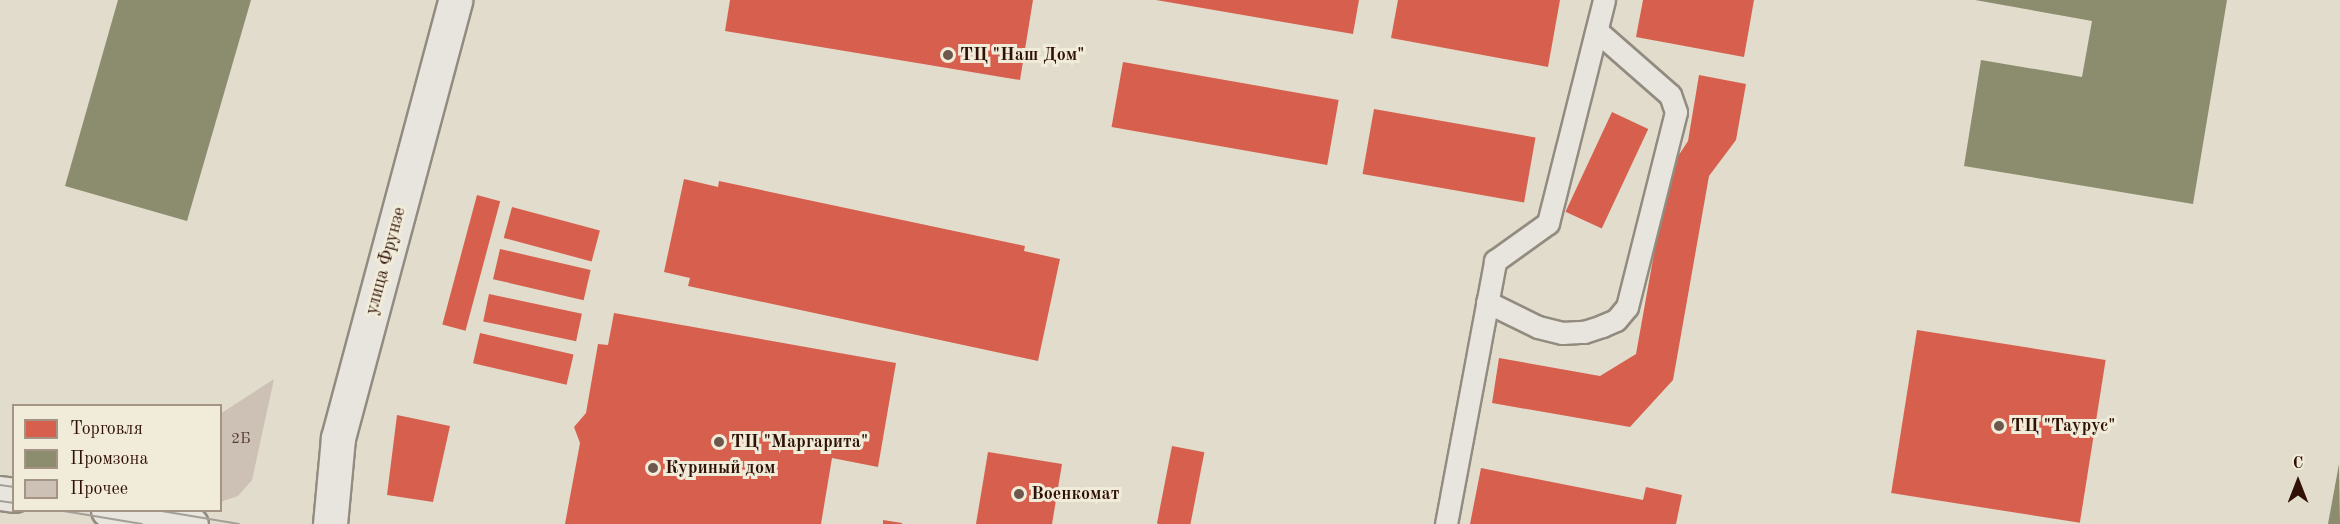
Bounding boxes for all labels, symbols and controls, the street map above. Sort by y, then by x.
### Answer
place label: ТЦ "Наш Дом" [960,44,1084,66]
marker: ТЦ "Наш Дом" [941,48,955,62]
street label: улица Фрунзе [361,205,411,317]
legend [12,404,222,512]
place label: ТЦ "Таурус" [2011,415,2115,437]
marker: ТЦ "Таурус" [1992,419,2006,433]
text: Торговля [70,420,143,438]
house number: 2Б [231,431,251,449]
place label: ТЦ "Маргарита" [731,431,868,453]
marker: ТЦ "Маргарита" [712,435,726,449]
text: Промзона [70,450,148,468]
north arrow [2268,452,2328,512]
text: С [2293,456,2303,472]
place label: Куриный дом [665,457,776,479]
marker: Куриный дом [646,461,660,475]
text: Прочее [70,480,128,498]
place label: Военкомат [1031,483,1119,505]
marker: Военкомат [1012,487,1026,501]

